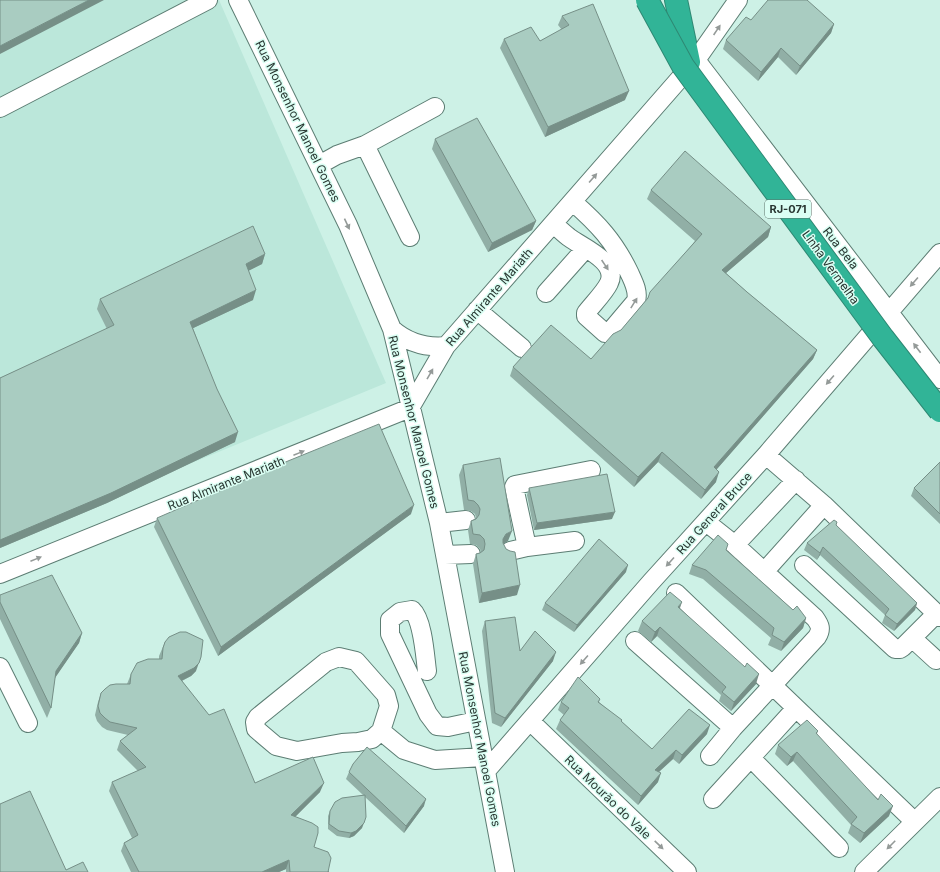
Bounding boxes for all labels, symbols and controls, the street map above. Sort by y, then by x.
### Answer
one-way arrow [713,25,721,35]
street label: Rua Monsenhor Manoel Gomes [252,38,344,204]
one-way arrow [589,173,598,183]
road number: RJ-071 [765,200,811,218]
one-way arrow [344,218,351,230]
street label: Rua Bela [820,224,862,272]
street label: Linha Vermelha [799,227,863,307]
street label: Rua Almirante Mariath [442,245,536,349]
one-way arrow [601,259,609,270]
one-way arrow [910,277,919,287]
one-way arrow [630,297,637,308]
street label: Rua Monsenhor Manoel Gomes [385,334,443,510]
one-way arrow [912,342,921,353]
one-way arrow [426,368,433,380]
one-way arrow [825,375,834,386]
one-way arrow [294,449,306,455]
street label: Rua Almirante Mariath [165,453,287,513]
street label: Rua General Bruce [673,469,755,557]
one-way arrow [31,556,43,562]
one-way arrow [665,557,674,567]
street label: Rua Monsenhor Manoel Gomes [456,650,504,828]
one-way arrow [579,654,588,665]
street label: Rua Mourão do Vale [562,752,654,842]
one-way arrow [654,840,664,850]
one-way arrow [886,840,896,850]

